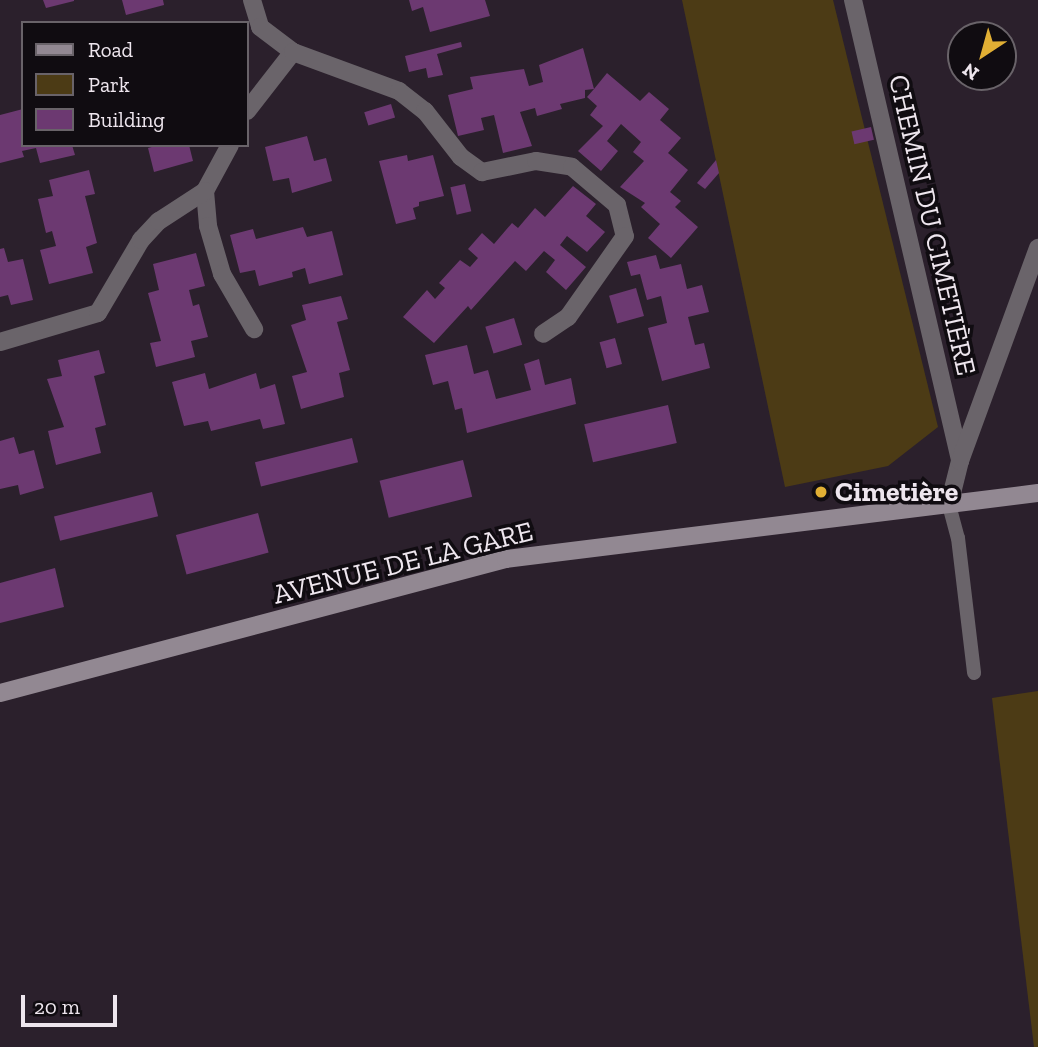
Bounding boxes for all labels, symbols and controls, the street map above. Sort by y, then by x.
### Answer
legend [21,21,248,147]
north arrow [947,21,1017,91]
text: Road [88,37,133,62]
text: Park [88,72,130,97]
street label: CHEMIN DU CIMETIÈRE [881,72,983,378]
text: Building [88,107,165,132]
place label: Cimetière [835,475,958,509]
marker: Cimetière [813,484,829,500]
street label: AVENUE DE LA GARE [269,514,537,612]
scale bar [24,981,121,1025]
text: 20 m [34,994,80,1019]

